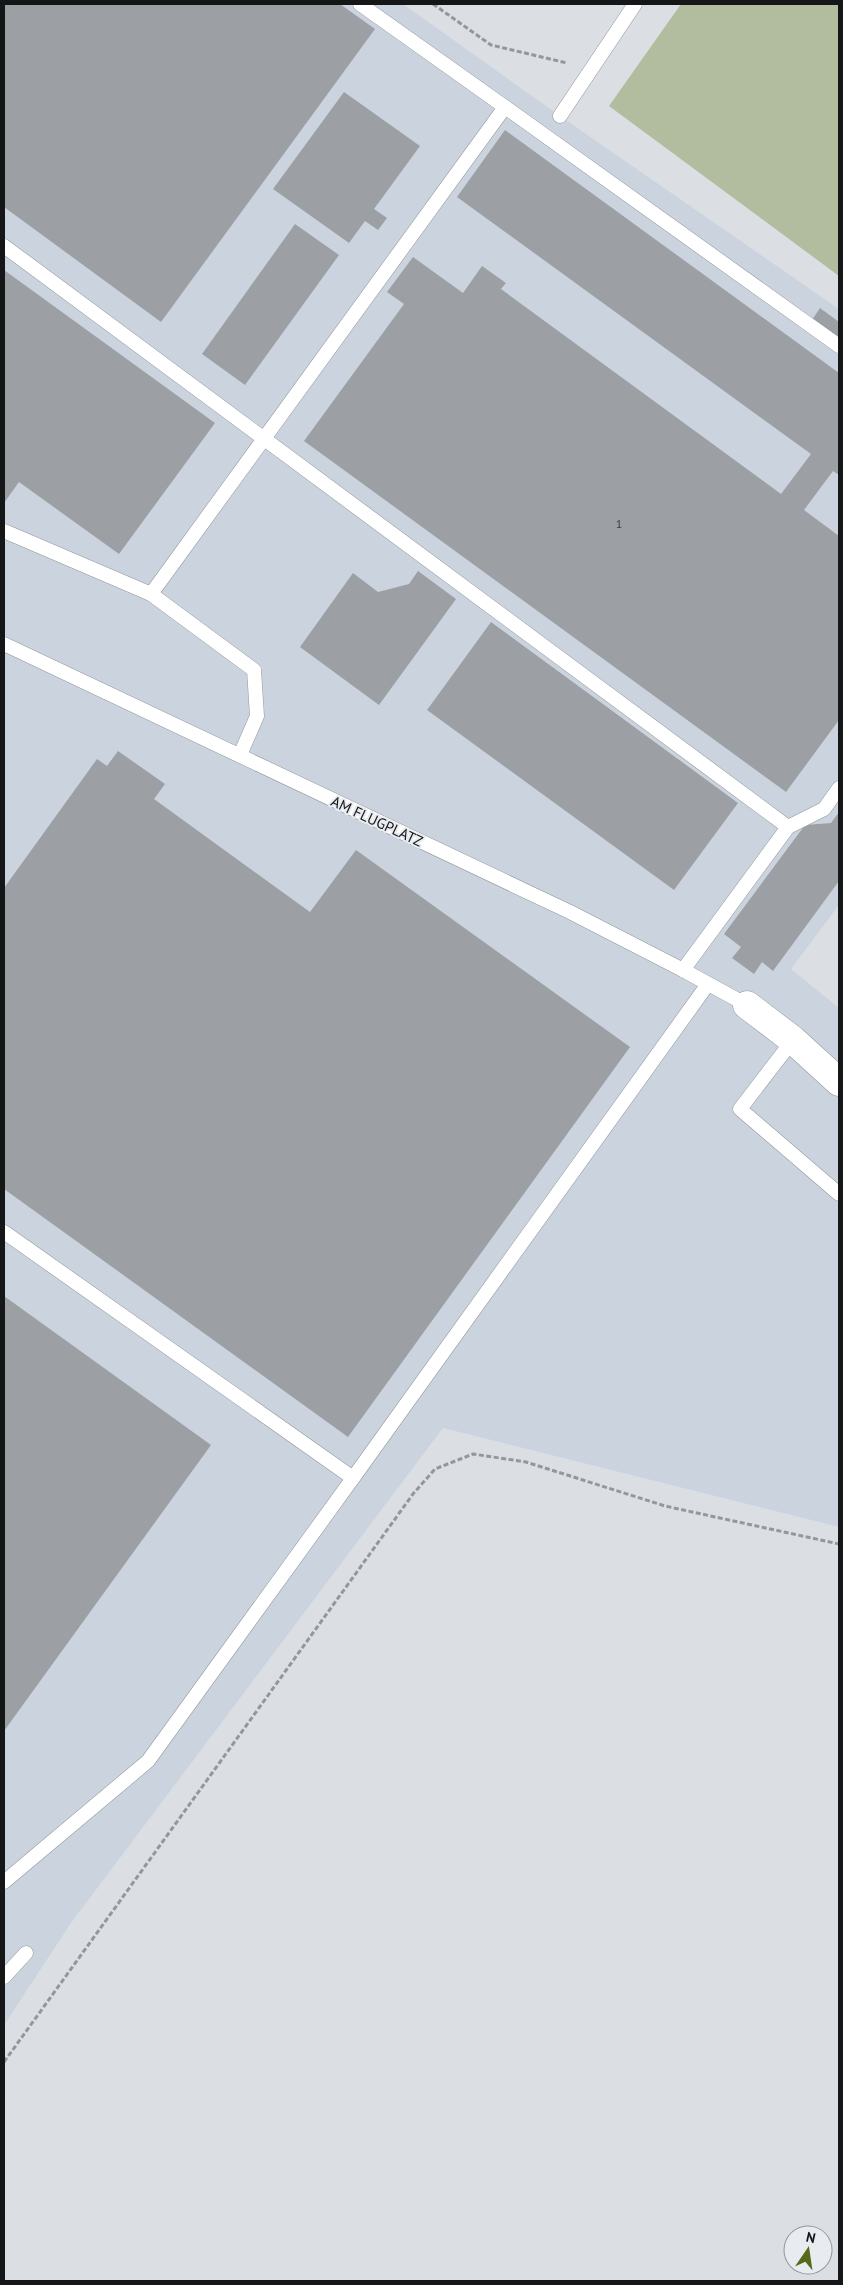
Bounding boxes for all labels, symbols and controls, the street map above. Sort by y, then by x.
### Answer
house number: 1 [616,516,622,531]
street label: AM FLUGPLATZ [328,791,426,851]
north arrow [783,2225,833,2275]
text: N [804,2228,817,2247]

